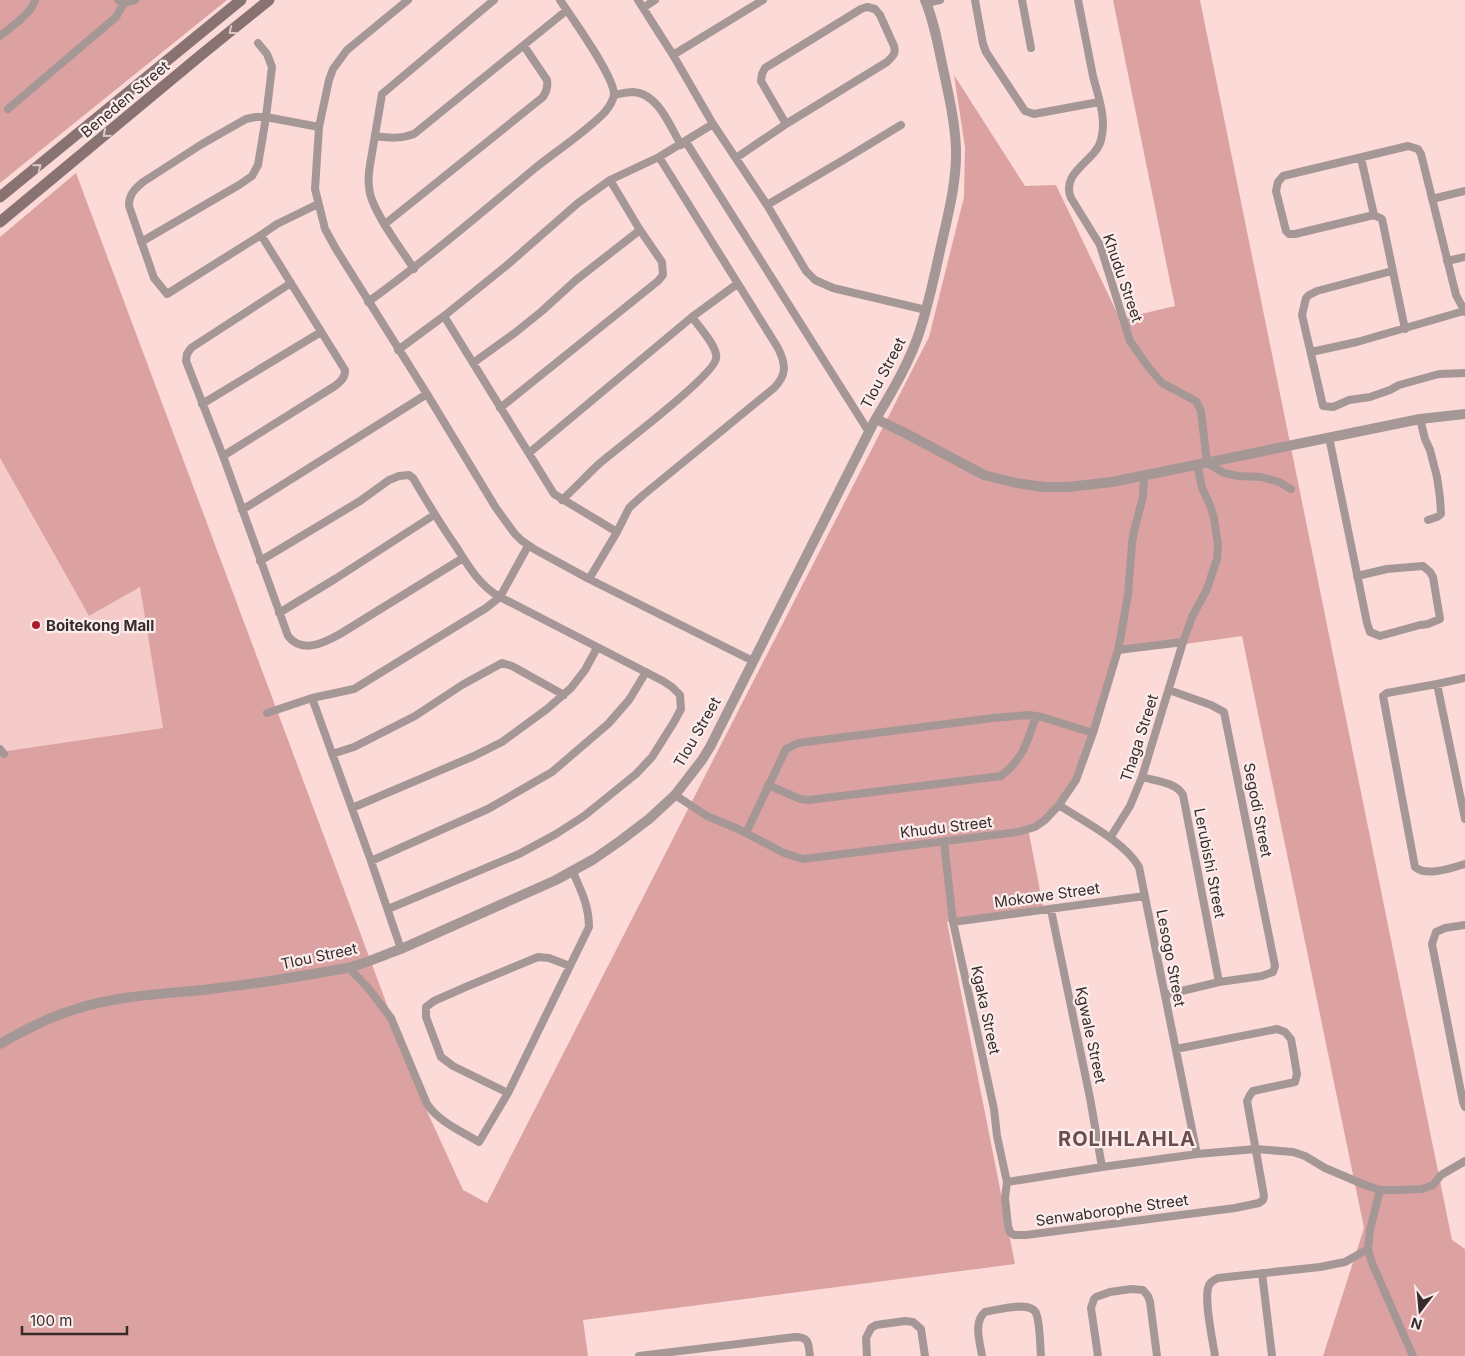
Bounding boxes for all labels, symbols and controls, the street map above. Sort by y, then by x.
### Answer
one-way arrow [228,25,237,34]
street label: Beneden Street [77,56,173,141]
one-way arrow [103,129,112,138]
one-way arrow [32,164,41,172]
street label: Khudu Street [1099,231,1147,325]
street label: Tlou Street [856,334,910,412]
place label: Boitekong Mall [46,616,154,635]
marker: Boitekong Mall [30,619,42,631]
street label: Thaga Street [1116,692,1162,784]
street label: Tlou Street [669,694,725,770]
street label: Segodi Street [1240,761,1276,859]
street label: Lerubishi Street [1190,806,1230,920]
street label: Khudu Street [899,812,993,842]
street label: Mokowe Street [993,878,1101,912]
street label: Lesogo Street [1152,908,1190,1008]
street label: Tlou Street [279,939,359,973]
street label: Kgaka Street [967,964,1005,1056]
street label: Kgwale Street [1071,985,1111,1085]
district label: ROLIHLAHLA [1058,1127,1196,1151]
street label: Senwaborophe Street [1034,1190,1190,1230]
north arrow [1395,1286,1445,1336]
scale bar [22,1304,128,1336]
text: 100 m [30,1311,72,1330]
text: N [1409,1314,1424,1334]

